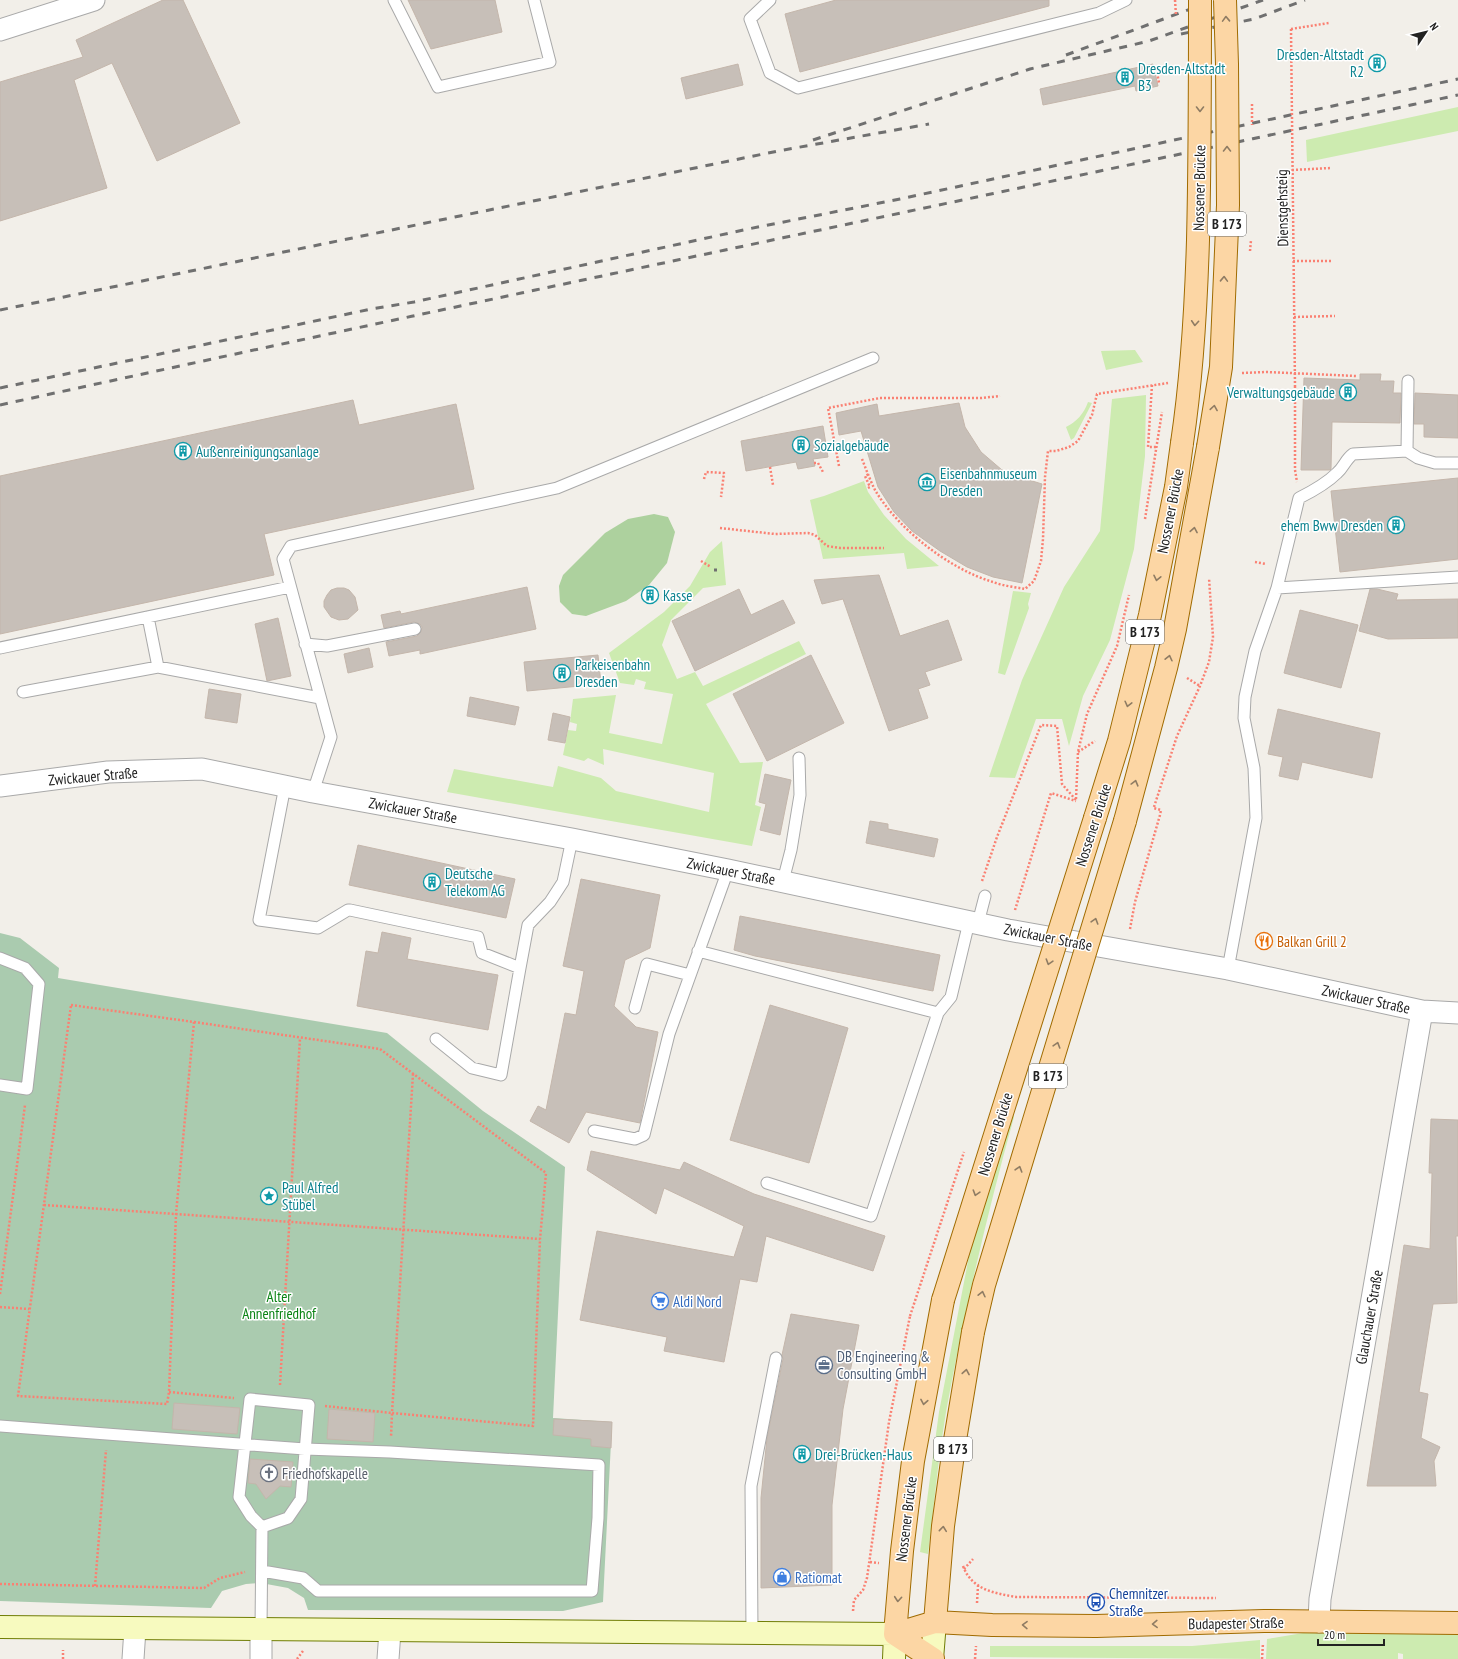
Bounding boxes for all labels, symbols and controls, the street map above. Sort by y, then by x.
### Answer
north arrow [1406,12,1446,52]
one-way arrow [1221,16,1230,22]
text: N [1427,20,1442,33]
place label: Dresden-Altstadt R2 [1277,45,1364,81]
building icon: Dresden-Altstadt R2 [1367,53,1387,73]
place label: Dresden-Altstadt B3 [1138,59,1225,95]
building icon: Dresden-Altstadt B3 [1115,67,1135,87]
one-way arrow [1196,106,1204,112]
street label: Nossener Brücke [1189,145,1209,231]
one-way arrow [1223,146,1231,152]
street label: Dienstgehsteig [1272,169,1292,247]
road number: B 173 [1208,212,1246,236]
one-way arrow [1220,276,1229,282]
one-way arrow [1190,320,1199,326]
building icon: Verwaltungsgebäude [1338,382,1358,402]
place label: Verwaltungsgebäude [1226,383,1335,402]
one-way arrow [1209,405,1218,411]
building icon: Sozialgebäude [791,435,811,455]
place label: Sozialgebäude [814,436,889,455]
building icon: Außenreinigungsanlage [173,441,193,461]
place label: Außenreinigungsanlage [196,442,319,461]
place label: Eisenbahnmuseum Dresden [940,464,1037,500]
street label: Nossener Brücke [1152,467,1188,555]
museum icon: Eisenbahnmuseum Dresden [917,472,937,492]
building icon: ehem Bww Dresden [1386,515,1406,535]
place label: ehem Bww Dresden [1281,516,1383,535]
one-way arrow [1189,527,1198,533]
one-way arrow [1154,575,1162,581]
building icon: Kasse [640,585,660,605]
place label: Kasse [663,586,692,605]
road number: B 173 [1126,620,1164,644]
one-way arrow [1164,654,1172,661]
place label: Parkeisenbahn Dresden [575,655,650,691]
building icon: Parkeisenbahn Dresden [552,663,572,683]
one-way arrow [1124,701,1133,708]
street label: Zwickauer Straße [47,763,139,789]
one-way arrow [1131,780,1139,786]
street label: Nossener Brücke [1071,781,1115,869]
street label: Zwickauer Straße [367,793,459,827]
street label: Zwickauer Straße [685,853,777,889]
place label: Deutsche Telekom AG [445,864,505,900]
building icon: Deutsche Telekom AG [422,872,442,892]
one-way arrow [1090,917,1099,924]
street label: Zwickauer Straße [1002,919,1094,955]
restaurant icon: Balkan Grill 2 [1254,931,1274,951]
place label: Balkan Grill 2 [1277,932,1347,951]
one-way arrow [1045,959,1054,966]
street label: Zwickauer Straße [1320,980,1412,1018]
one-way arrow [1052,1042,1061,1049]
road number: B 173 [1029,1064,1067,1088]
street label: Nossener Brücke [973,1090,1017,1178]
one-way arrow [1014,1166,1023,1173]
place label: Paul Alfred Stübel [282,1178,338,1214]
place icon: Paul Alfred Stübel [259,1186,279,1206]
one-way arrow [972,1189,981,1196]
street label: Glauchauer Straße [1351,1268,1387,1366]
park label: Alter Annenfriedhof [242,1287,317,1323]
supermarket icon: Aldi Nord [650,1291,670,1311]
one-way arrow [977,1291,986,1298]
place label: Aldi Nord [673,1292,722,1311]
place label: DB Engineering & Consulting GmbH [837,1347,930,1383]
office icon: DB Engineering & Consulting GmbH [814,1355,834,1375]
one-way arrow [961,1369,970,1375]
one-way arrow [920,1399,929,1406]
road number: B 173 [934,1437,972,1461]
building icon: Drei-Brücken-Haus [792,1444,812,1464]
place label: Drei-Brücken-Haus [815,1445,912,1464]
church icon: Friedhofskapelle [259,1463,279,1483]
place label: Friedhofskapelle [282,1464,368,1483]
street label: Nossener Brücke [891,1475,921,1563]
one-way arrow [938,1525,947,1532]
shop icon: Ratiomat [772,1567,792,1587]
place label: Ratiomat [795,1568,842,1587]
place label: Chemnitzer Straße [1109,1584,1169,1620]
bus stop icon: Chemnitzer Straße [1086,1592,1106,1612]
one-way arrow [893,1596,902,1602]
street label: Budapester Straße [1188,1613,1284,1633]
one-way arrow [1152,1620,1158,1629]
one-way arrow [1022,1621,1028,1629]
scale bar [1318,1621,1384,1647]
text: 20 m [1324,1627,1345,1642]

